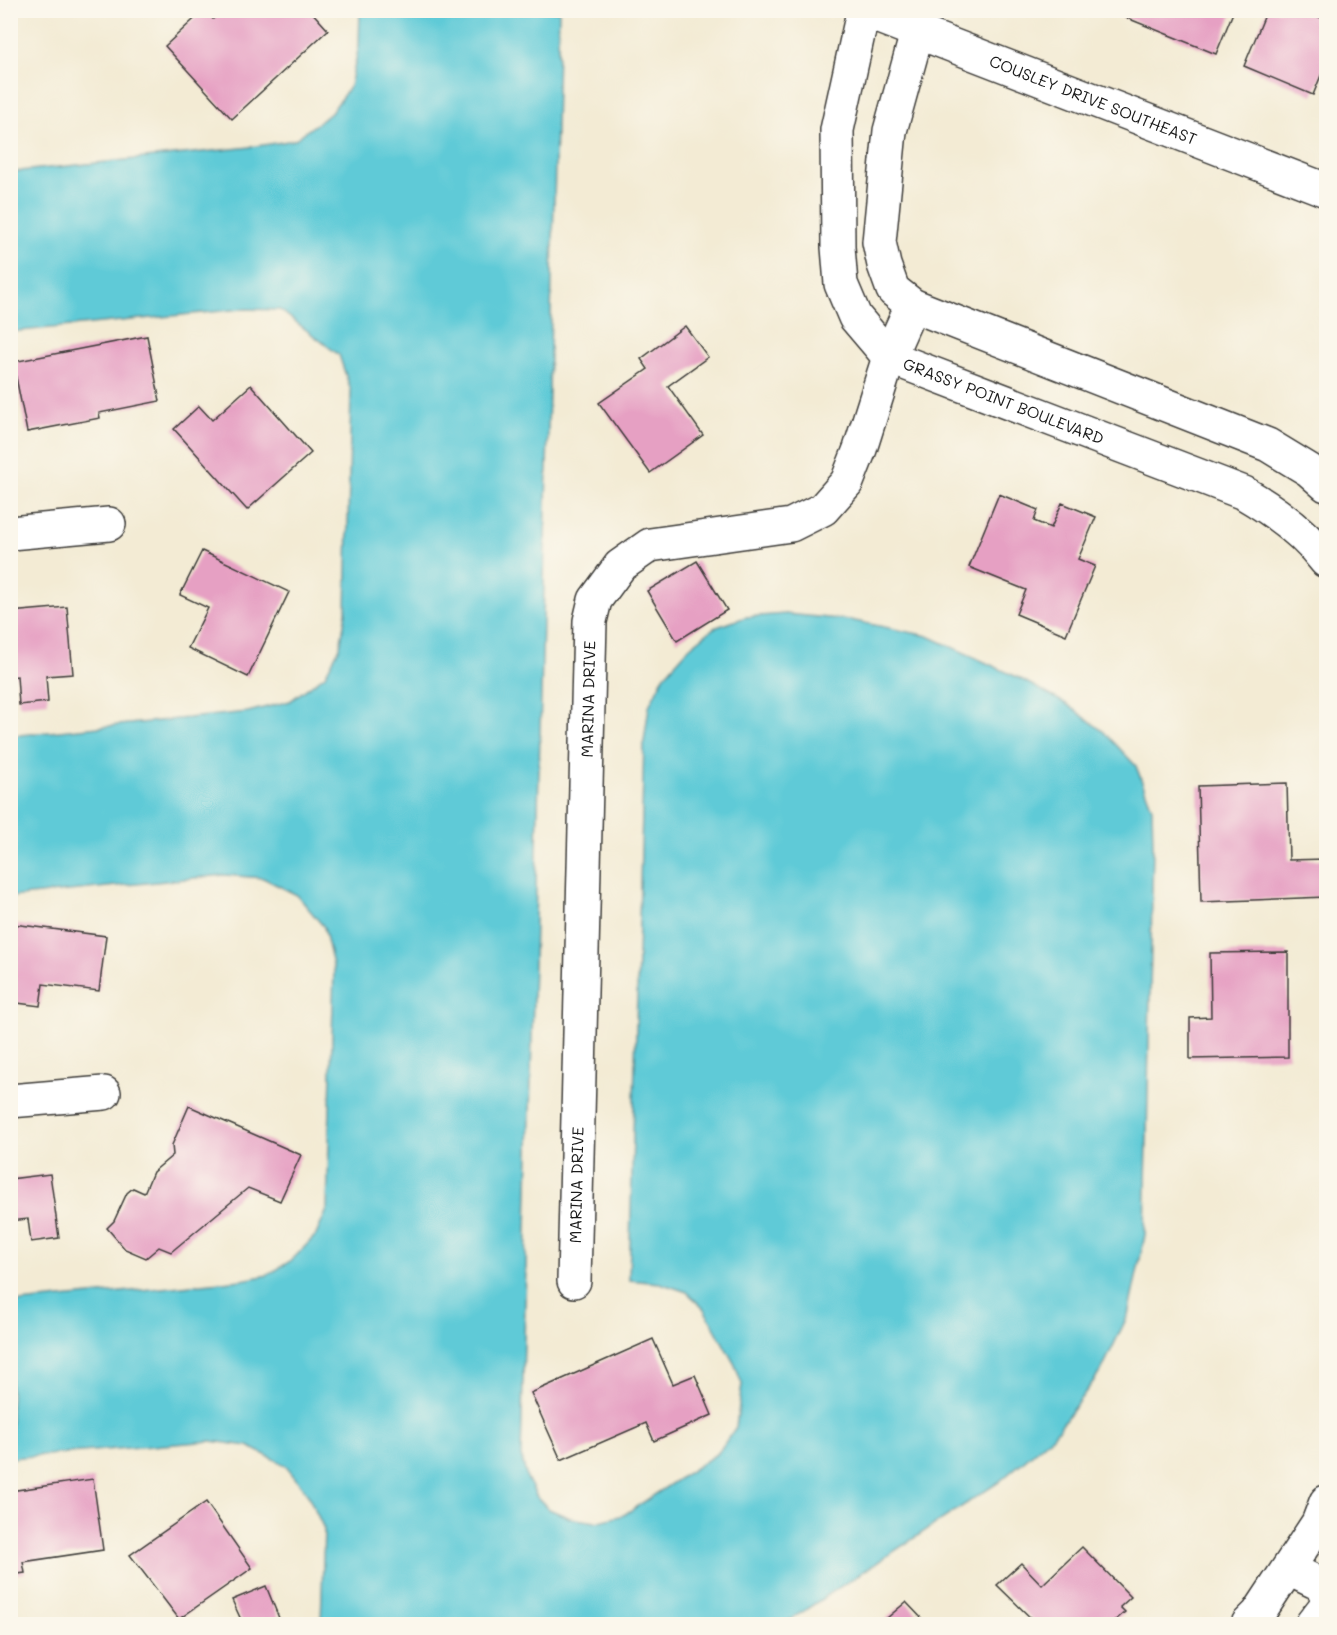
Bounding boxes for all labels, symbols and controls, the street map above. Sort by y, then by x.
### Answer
street label: COUSLEY DRIVE SOUTHEAST [987,50,1200,149]
street label: GRASSY POINT BOULEVARD [900,352,1107,448]
street label: MARINA DRIVE [576,640,600,758]
street label: MARINA DRIVE [564,1126,588,1244]

